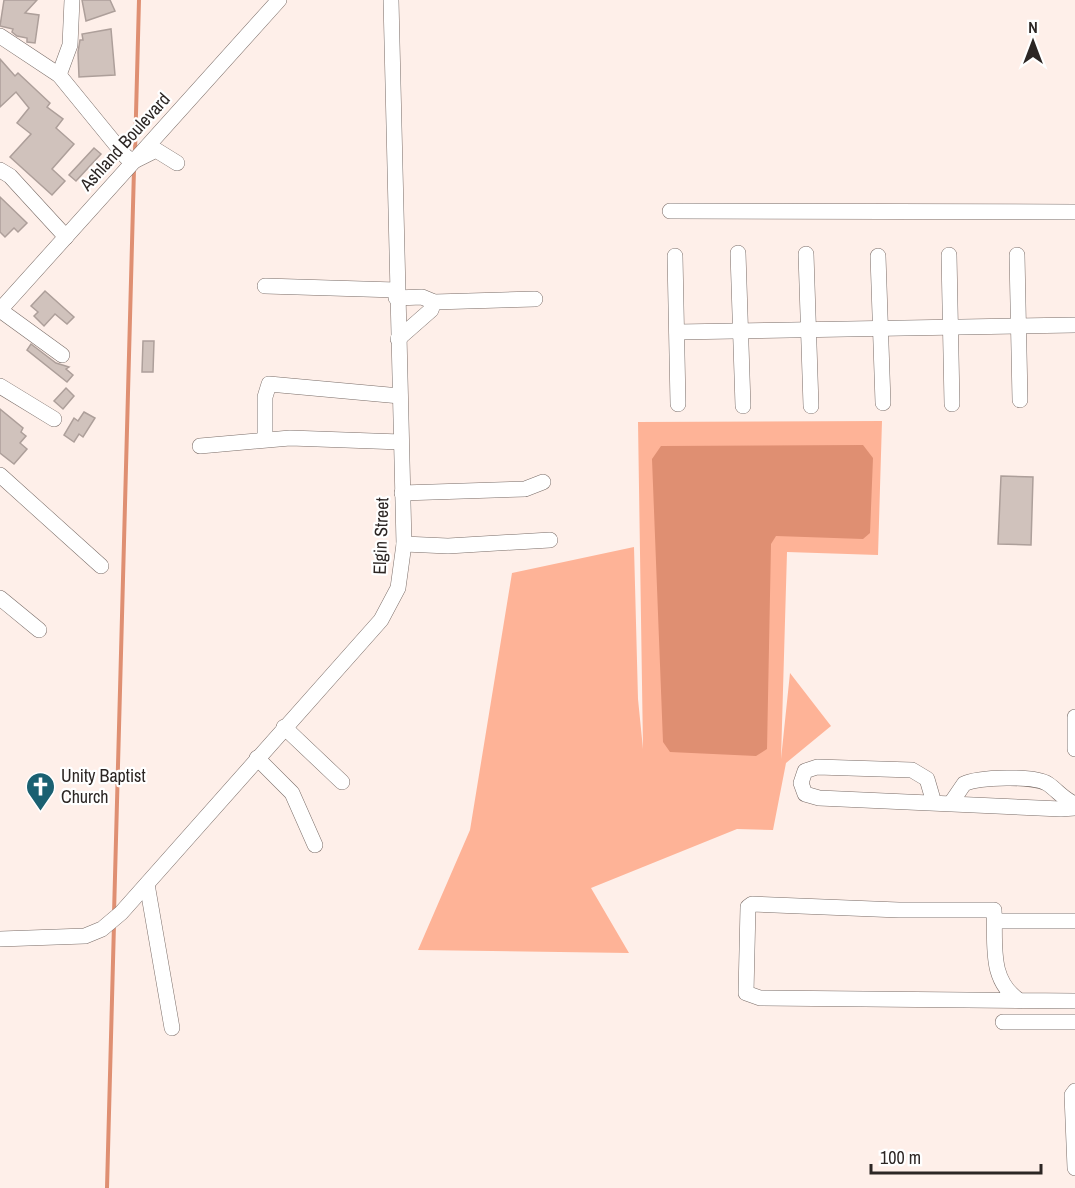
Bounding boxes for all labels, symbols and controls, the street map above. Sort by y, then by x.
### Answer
north arrow [1003,12,1063,72]
text: N [1028,16,1038,38]
street label: Ashland Boulevard [73,87,175,197]
street label: Elgin Street [367,497,394,575]
place label: Unity Baptist Church [61,763,146,809]
church icon: Unity Baptist Church [24,770,56,812]
scale bar [871,1137,1040,1175]
text: 100 m [880,1145,921,1170]

